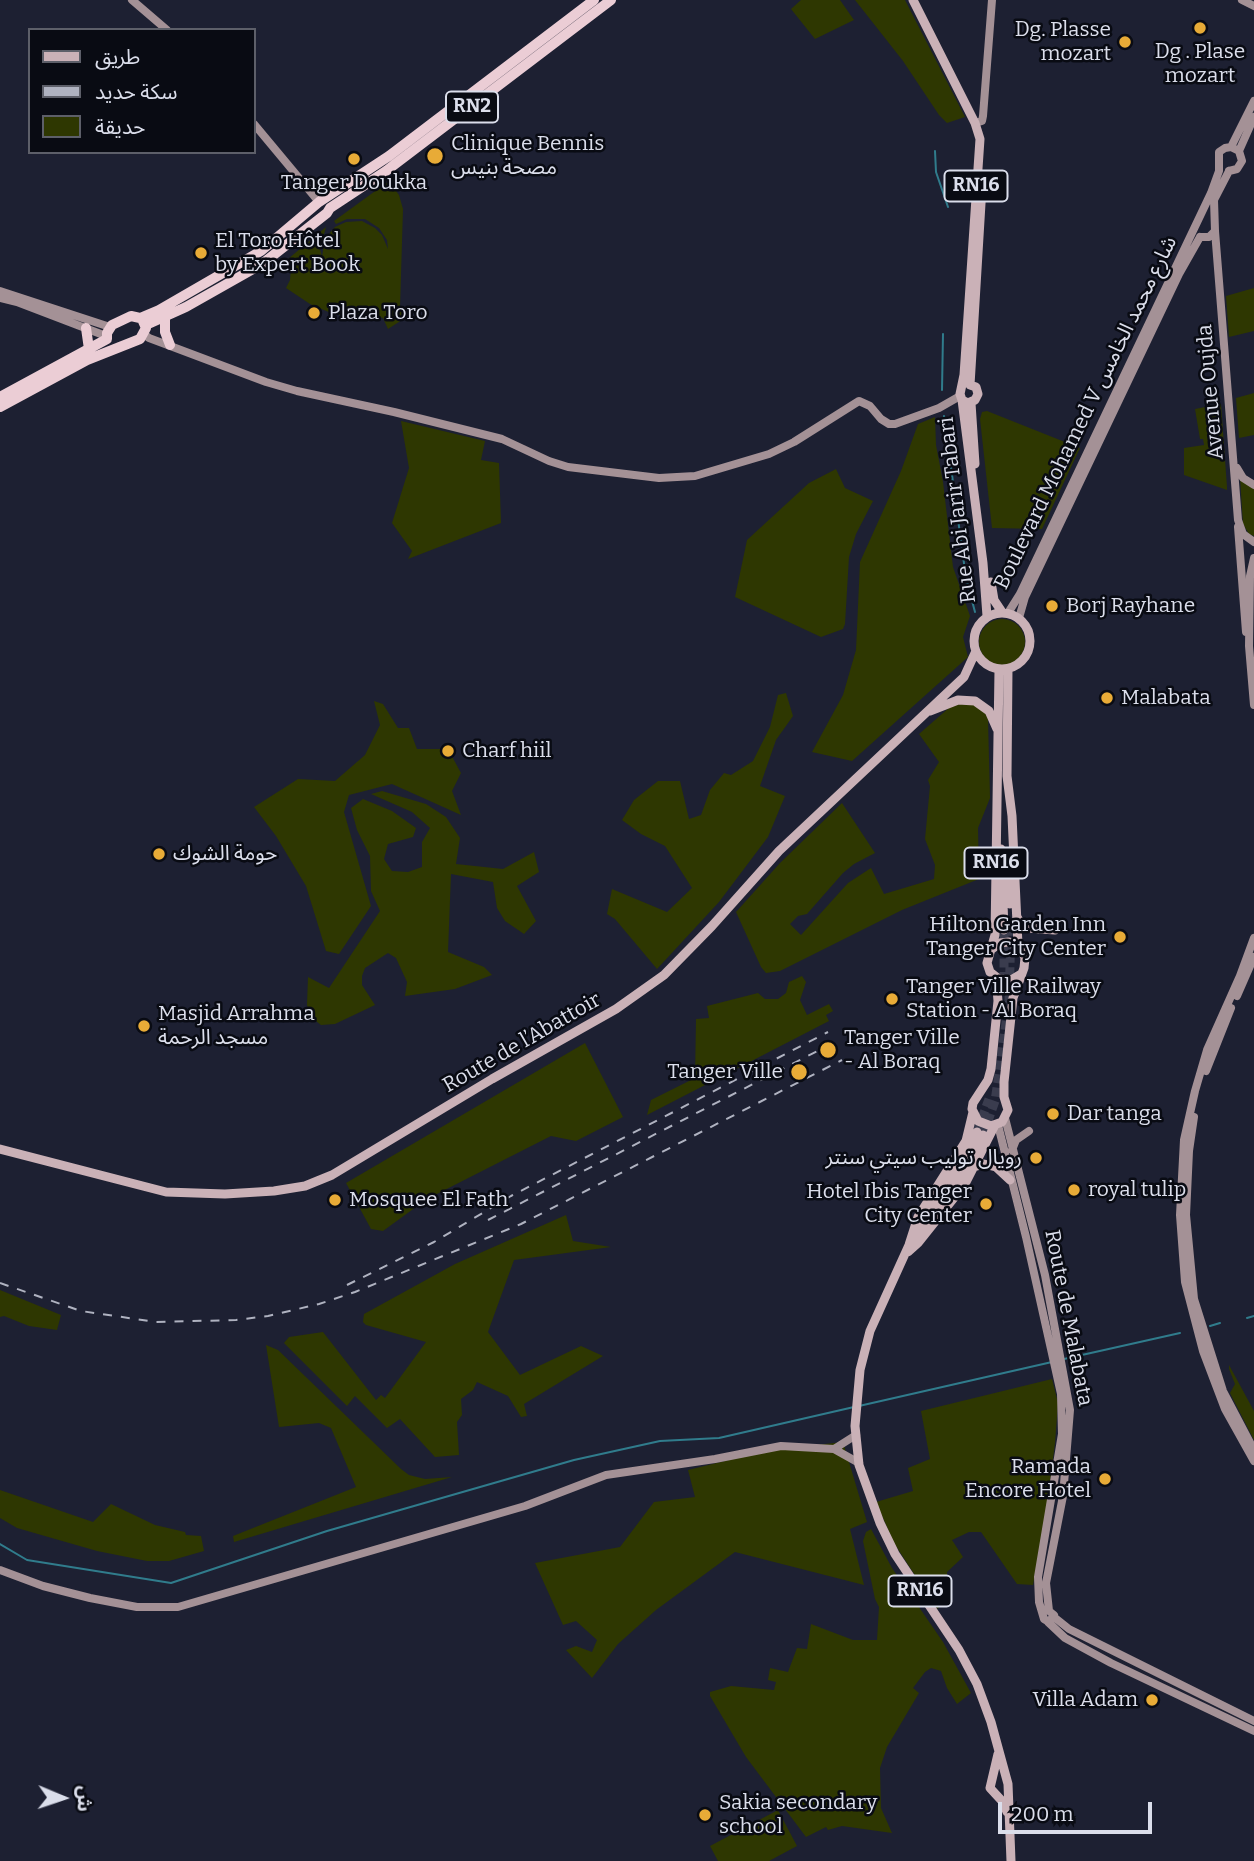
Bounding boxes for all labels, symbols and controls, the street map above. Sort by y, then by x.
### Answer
place label: Dg. Plasse mozart [1015,17,1111,67]
marker: Dg . Plase mozart [1192,20,1208,36]
legend [28,28,256,154]
marker: Dg. Plasse mozart [1117,34,1133,50]
place label: Dg . Plase mozart [1155,39,1245,89]
text: طريق [95,44,140,70]
text: سكة حديد [95,79,178,105]
road number: RN2 [446,92,498,122]
text: حديقة [95,114,145,140]
place label: Clinique Bennis مصحة بنيس [451,131,604,181]
marker: Clinique Bennis مصحة بنيس [425,146,445,166]
marker: Tanger Doukka [346,151,362,167]
place label: Tanger Doukka [281,170,427,196]
road number: RN16 [944,170,1007,202]
place label: El Toro Hôtel by Expert Book [215,228,360,278]
street label: Boulevard Mohamed V شارع محمد الخامس [989,232,1183,594]
marker: El Toro Hôtel by Expert Book [193,245,209,261]
place label: Plaza Toro [328,300,427,326]
marker: Plaza Toro [306,305,322,321]
street label: Avenue Oujda [1193,323,1229,461]
street label: Rue Abi Jarir Tabari [934,415,982,605]
place label: Borj Rayhane [1066,593,1195,619]
marker: Borj Rayhane [1044,598,1060,614]
place label: Malabata [1121,685,1211,711]
marker: Malabata [1099,690,1115,706]
place label: Charf hiil [462,738,552,764]
marker: Charf hiil [440,743,456,759]
place label: حومة الشوك [173,841,277,867]
marker: حومة الشوك [151,846,167,862]
road number: RN16 [964,848,1028,878]
place label: Hilton Garden Inn Tanger City Center [926,912,1106,962]
marker: Hilton Garden Inn Tanger City Center [1112,929,1128,945]
place label: Tanger Ville Railway Station - Al Boraq [906,974,1101,1024]
street label: Route de l’Abattoir [439,988,605,1098]
marker: Tanger Ville Railway Station - Al Boraq [884,991,900,1007]
place label: Masjid Arrahma مسجد الرحمة [158,1001,315,1051]
marker: Masjid Arrahma مسجد الرحمة [136,1018,152,1034]
place label: Tanger Ville - Al Boraq [844,1025,960,1075]
marker: Tanger Ville - Al Boraq [818,1040,838,1060]
place label: Tanger Ville [667,1059,783,1085]
marker: Tanger Ville [789,1062,809,1082]
place label: Dar tanga [1067,1101,1162,1127]
marker: Dar tanga [1045,1106,1061,1122]
place label: رويال توليب سيتي سنتر [825,1145,1022,1171]
marker: رويال توليب سيتي سنتر [1028,1150,1044,1166]
place label: royal tulip [1088,1177,1186,1203]
place label: Hotel Ibis Tanger City Center [806,1179,972,1229]
marker: royal tulip [1066,1182,1082,1198]
place label: Mosquee El Fath [349,1187,508,1213]
marker: Mosquee El Fath [327,1192,343,1208]
marker: Hotel Ibis Tanger City Center [978,1196,994,1212]
street label: Route de Malabata [1039,1228,1097,1408]
place label: Ramada Encore Hotel [965,1454,1091,1504]
marker: Ramada Encore Hotel [1097,1471,1113,1487]
road number: RN16 [888,1576,951,1606]
place label: Villa Adam [1032,1687,1138,1713]
marker: Villa Adam [1144,1692,1160,1708]
north arrow [28,1763,98,1833]
text: ش [73,1785,96,1812]
scale bar [1002,1787,1156,1831]
place label: Sakia secondary school [719,1790,877,1840]
text: 200 m [1011,1801,1074,1827]
marker: Sakia secondary school [697,1807,713,1823]

